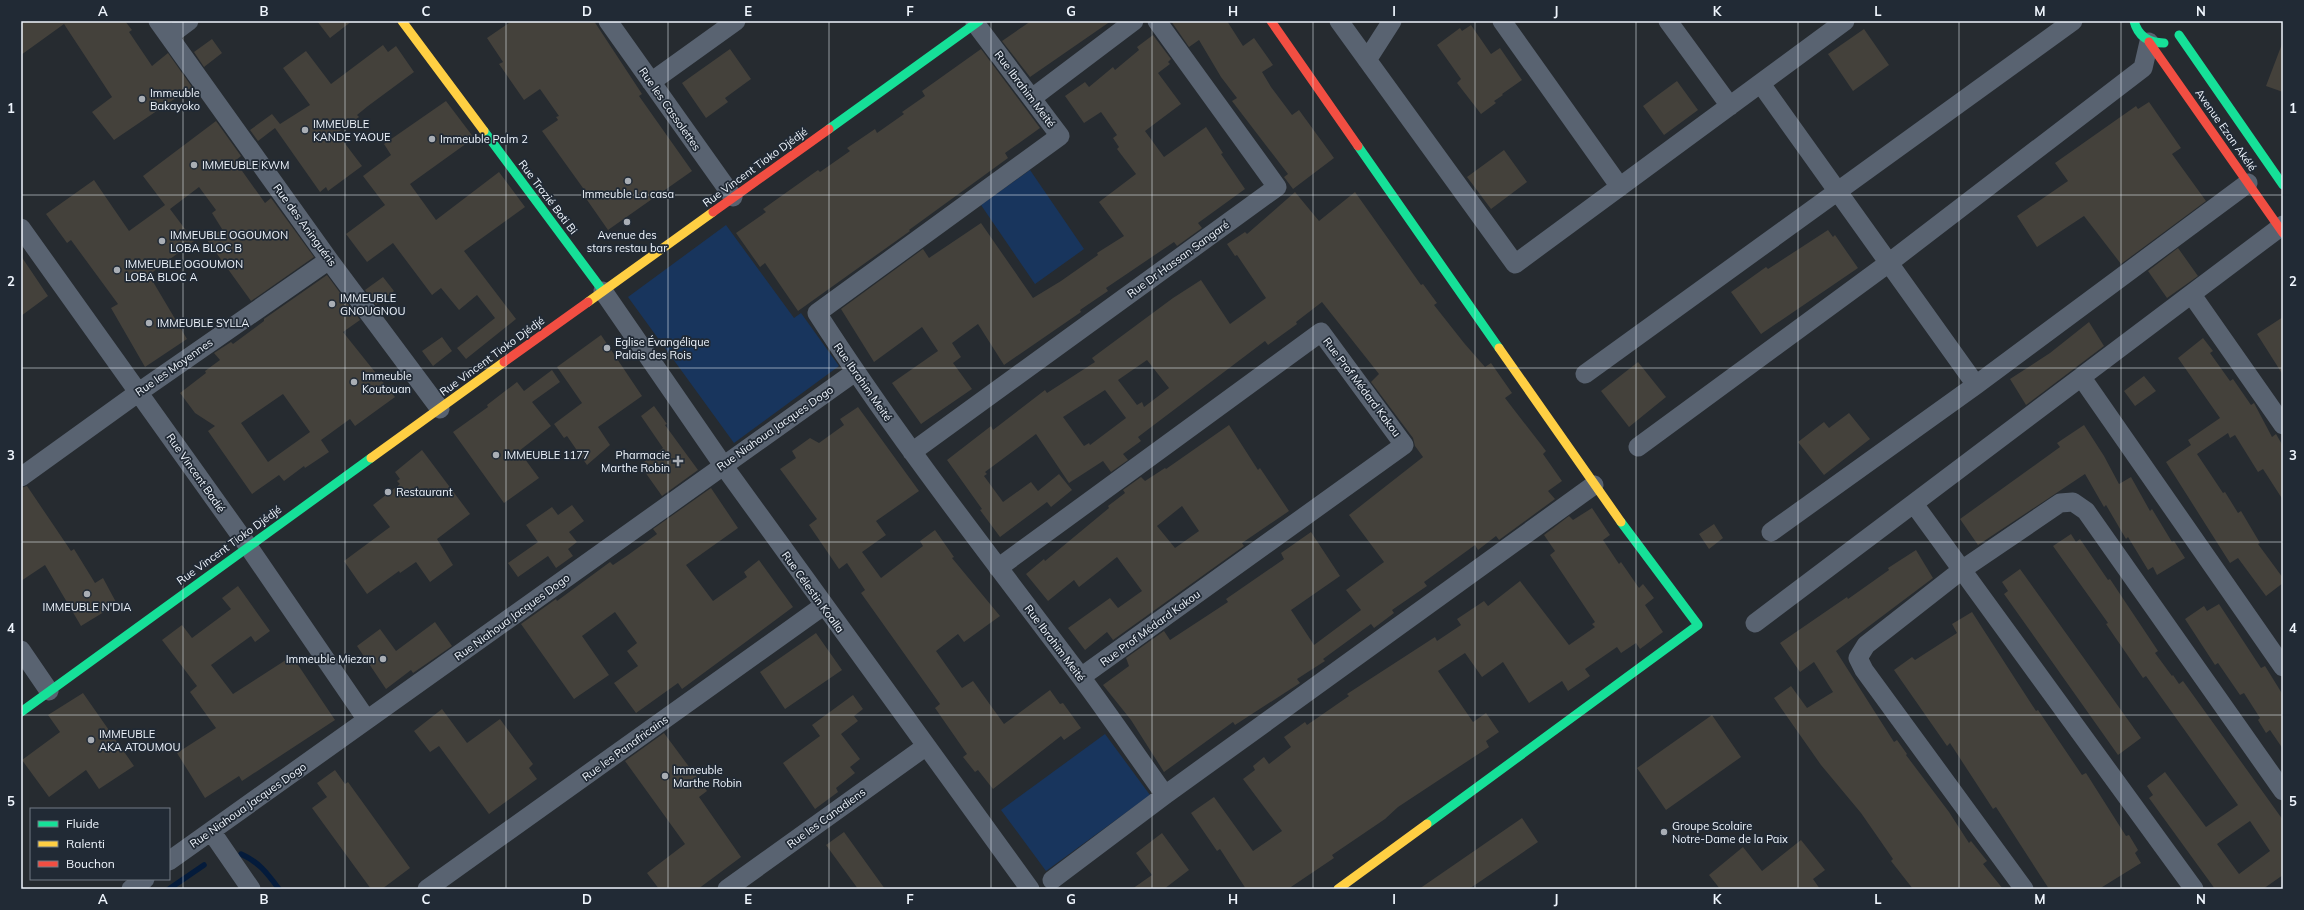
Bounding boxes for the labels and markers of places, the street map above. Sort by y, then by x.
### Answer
place label: Immeuble Bakayoko [150,86,200,113]
marker: Immeuble Bakayoko [137,94,147,104]
place label: IMMEUBLE KANDE YAOUE [313,117,390,144]
marker: IMMEUBLE KANDE YAOUE [300,125,310,135]
place label: Immeuble Palm 2 [440,132,528,146]
marker: Immeuble Palm 2 [427,134,437,144]
place label: IMMEUBLE KWM [202,158,290,172]
marker: IMMEUBLE KWM [189,160,199,170]
marker: Immeuble La casa [623,176,633,186]
place label: Immeuble La casa [582,187,674,201]
marker: Avenue des stars restau bar [622,217,632,227]
place label: IMMEUBLE OGOUMON LOBA BLOC B [170,228,288,255]
place label: Avenue des stars restau bar [587,228,667,255]
marker: IMMEUBLE OGOUMON LOBA BLOC B [157,236,167,246]
place label: IMMEUBLE OGOUMON LOBA BLOC A [125,257,243,284]
marker: IMMEUBLE OGOUMON LOBA BLOC A [112,265,122,275]
place label: IMMEUBLE GNOUGNOU [340,291,406,318]
marker: IMMEUBLE GNOUGNOU [327,299,337,309]
place label: IMMEUBLE SYLLA [157,316,249,330]
marker: IMMEUBLE SYLLA [144,318,154,328]
place label: Eglise Évangélique Palais des Rois [615,335,710,362]
marker: Eglise Évangélique Palais des Rois [602,343,612,353]
place label: Immeuble Koutouan [362,369,412,396]
marker: Immeuble Koutouan [349,377,359,387]
place label: IMMEUBLE 1177 [504,448,589,462]
place label: Pharmacie Marthe Robin [601,448,670,475]
marker: IMMEUBLE 1177 [491,450,501,460]
marker: Pharmacie Marthe Robin [673,456,683,466]
place label: Restaurant [396,485,453,499]
marker: Restaurant [383,487,393,497]
marker: IMMEUBLE N'DIA [82,589,92,599]
place label: IMMEUBLE N'DIA [43,600,131,614]
place label: Immeuble Miezan [286,652,375,666]
marker: Immeuble Miezan [378,654,388,664]
place label: IMMEUBLE AKA ATOUMOU [99,727,181,754]
marker: IMMEUBLE AKA ATOUMOU [86,735,96,745]
place label: Immeuble Marthe Robin [673,763,742,790]
marker: Immeuble Marthe Robin [660,771,670,781]
place label: Groupe Scolaire Notre-Dame de la Paix [1672,819,1788,846]
marker: Groupe Scolaire Notre-Dame de la Paix [1659,827,1669,837]

